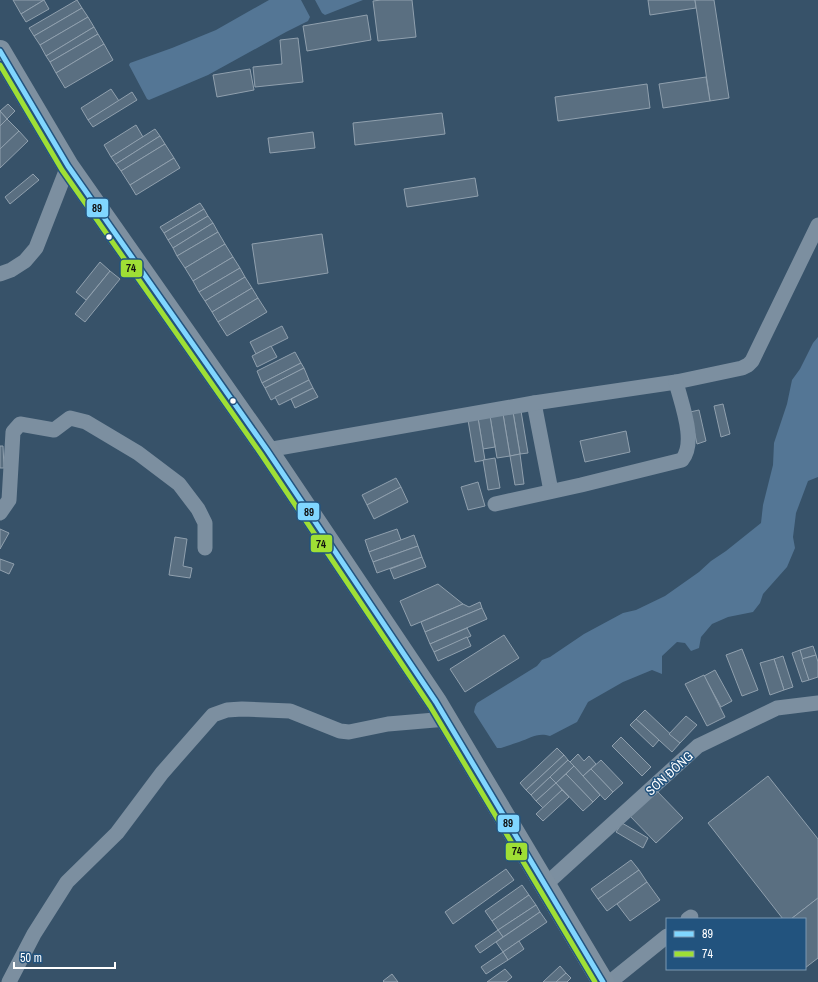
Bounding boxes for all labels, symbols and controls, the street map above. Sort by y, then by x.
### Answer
line badge: 89 [86,198,109,218]
text: 89 [92,201,102,215]
unlabelled marker [104,232,114,242]
line badge: 74 [120,259,143,278]
text: 74 [126,261,136,275]
unlabelled marker [228,396,238,406]
line badge: 89 [297,502,320,521]
text: 89 [304,505,314,519]
line badge: 74 [310,534,333,553]
text: 74 [316,537,326,551]
street label: SƠN ĐÔNG [642,748,697,799]
line badge: 89 [497,814,520,833]
text: 89 [503,816,513,830]
line badge: 74 [505,842,528,861]
text: 74 [512,844,522,858]
legend [666,918,806,970]
text: 89 [702,926,713,942]
scale bar [14,944,115,970]
text: 74 [702,946,713,962]
text: 50 m [20,950,42,966]

